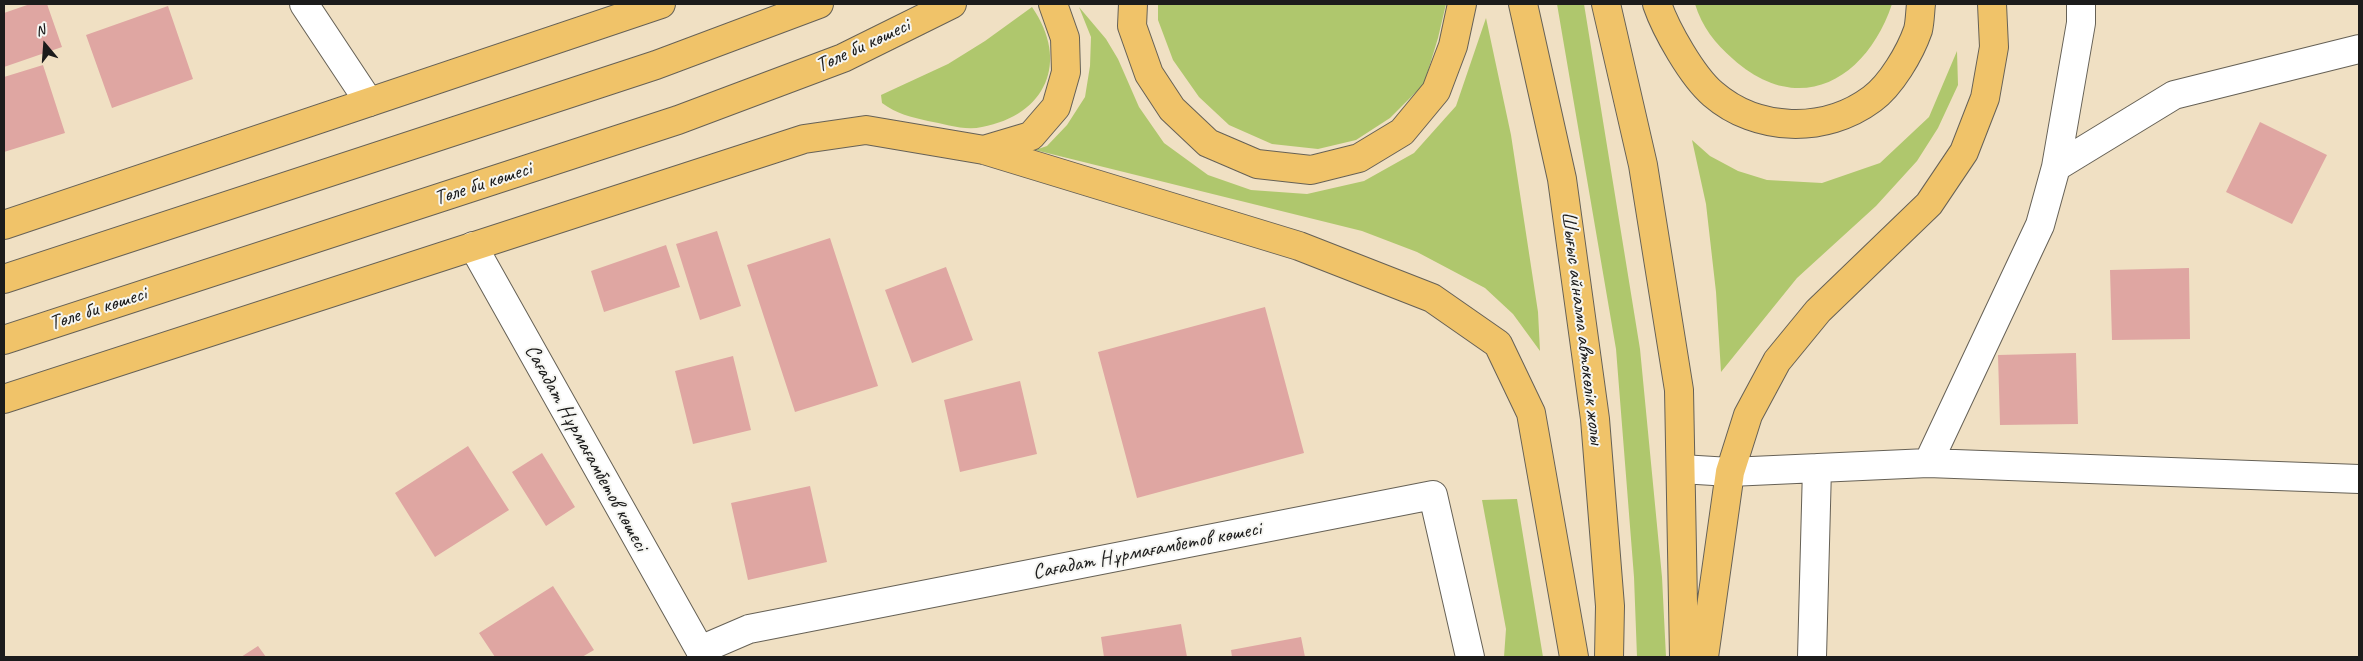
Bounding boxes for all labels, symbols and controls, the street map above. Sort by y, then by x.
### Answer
street label: Төле би көшесі [812,13,914,79]
north arrow [20,20,70,70]
text: N [33,21,47,40]
street label: Төле би көшесі [431,156,535,212]
street label: Шығыс айналма автокөлік жолы [1555,210,1609,446]
street label: Төле би көшесі [46,281,150,337]
street label: Сағадат Нұрмағамбетов көшесі [519,340,653,556]
street label: Сағадат Нұрмағамбетов көшесі [1030,516,1264,586]

